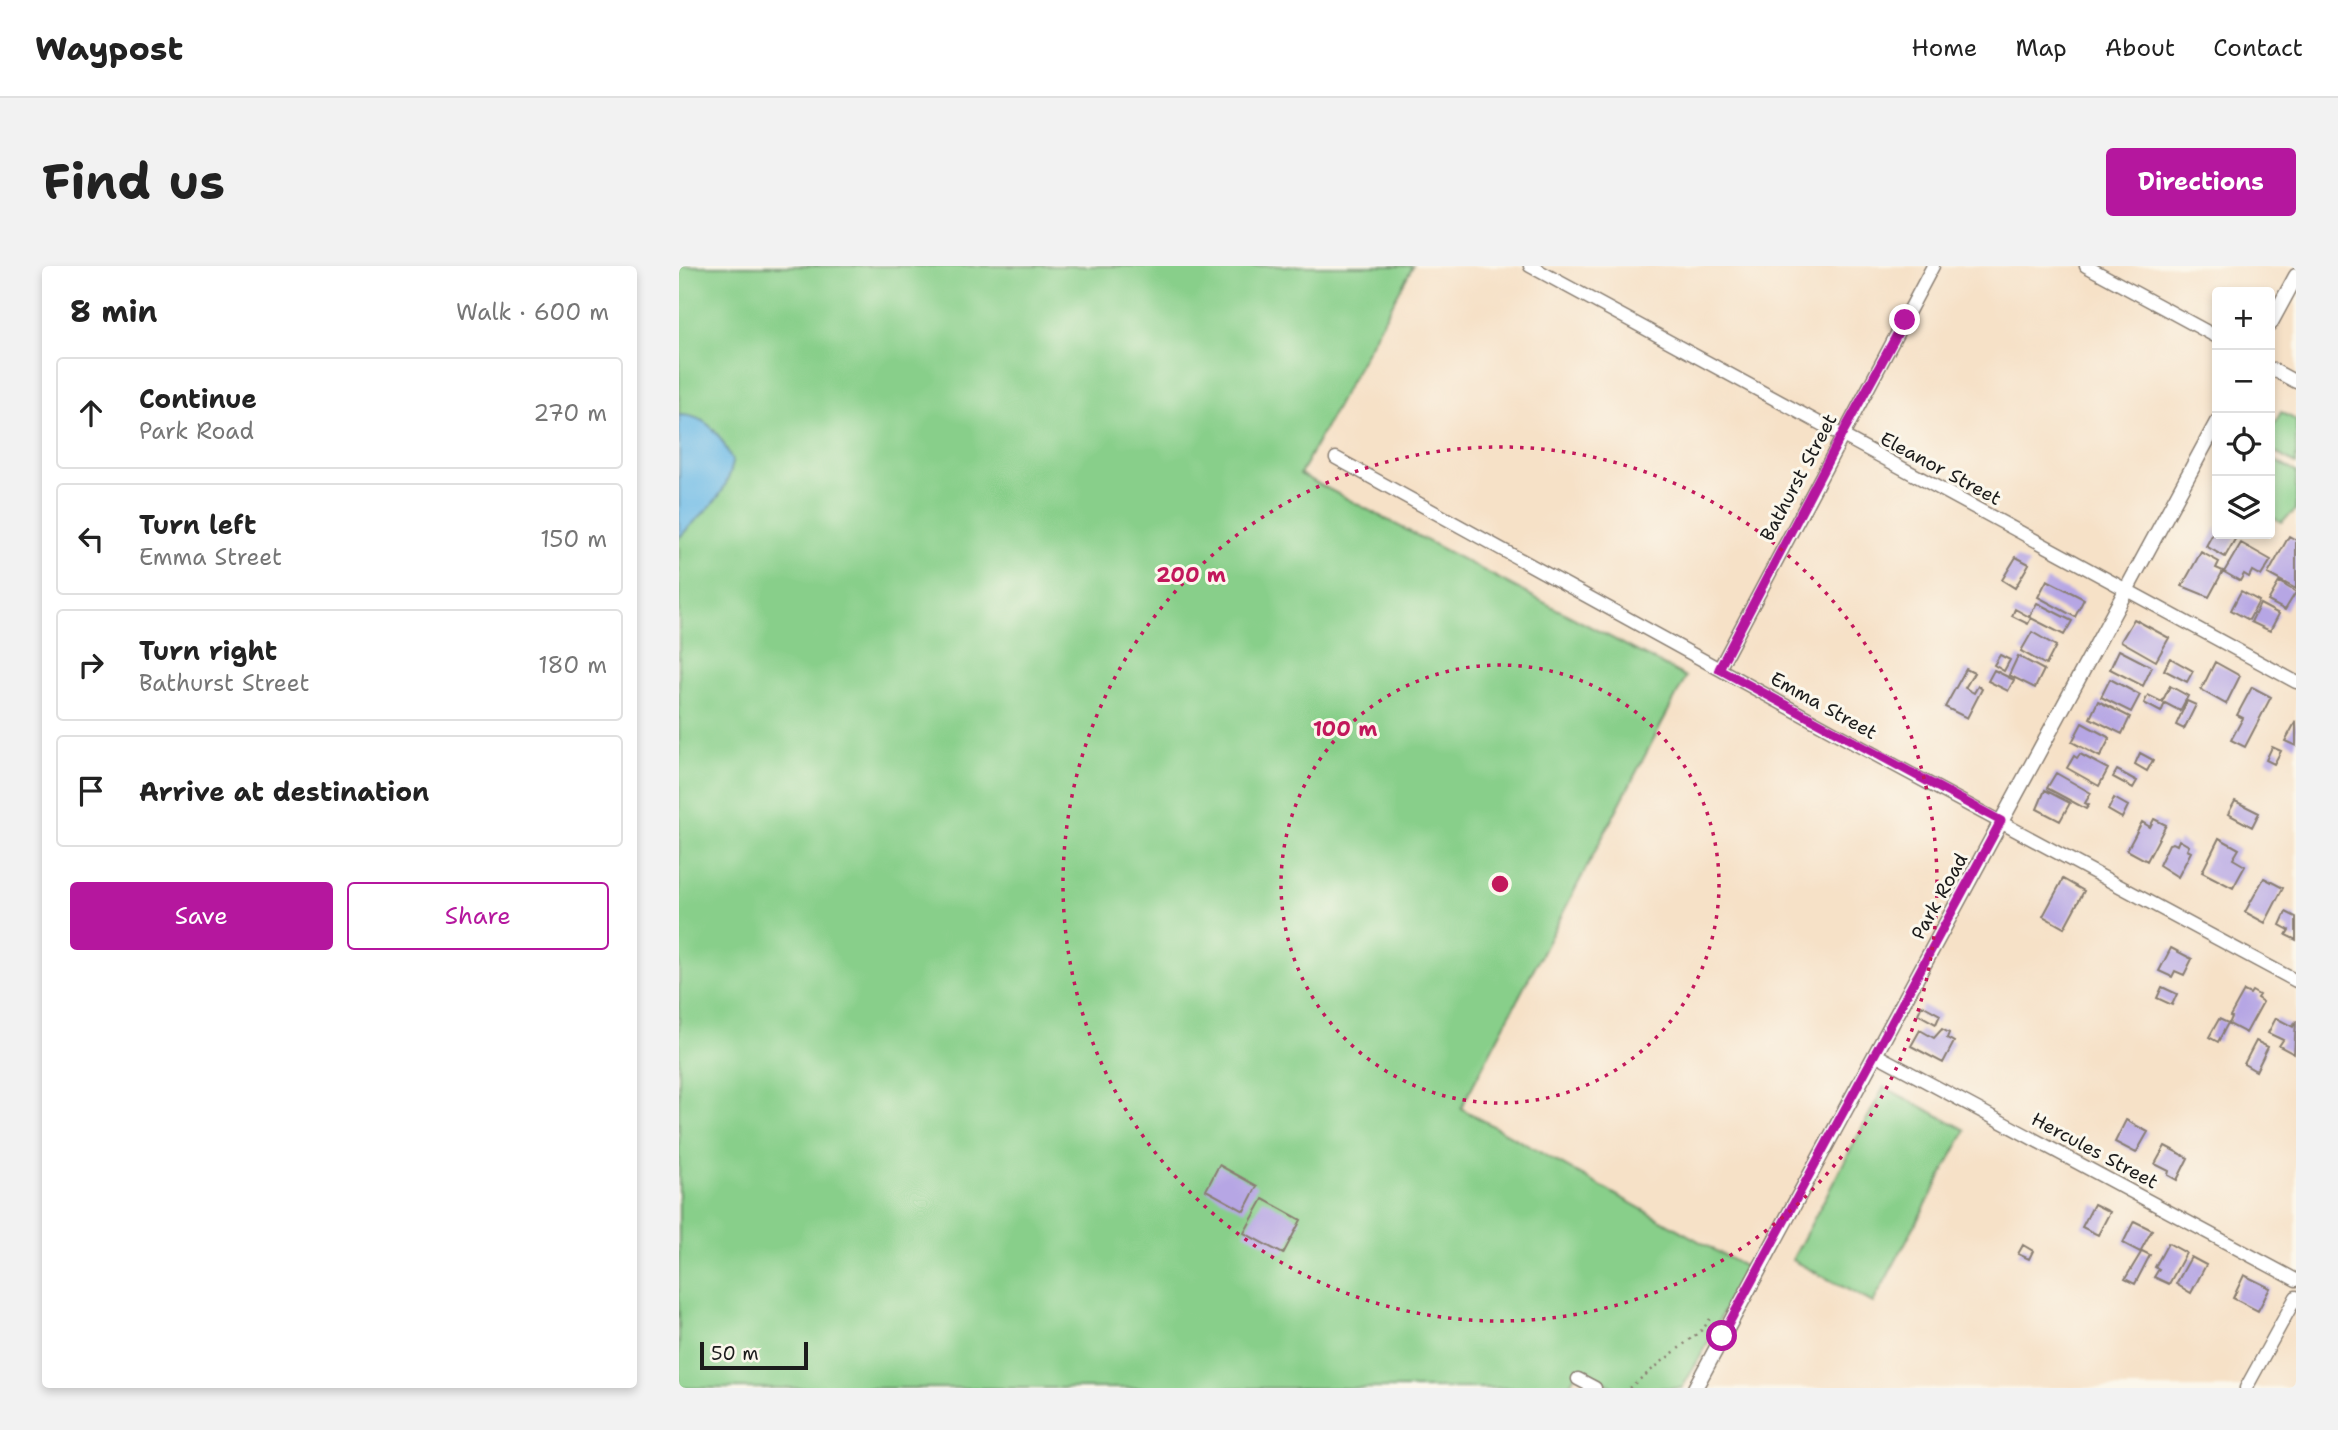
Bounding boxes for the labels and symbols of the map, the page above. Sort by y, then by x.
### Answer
route end [1889,304,1920,335]
street label: Bathurst Street [1754,409,1843,545]
street label: Eleanor Street [1876,426,2006,511]
text: 200 m [1156,561,1226,589]
street label: Emma Street [1766,666,1882,745]
text: 100 m [1313,715,1377,743]
street label: Park Road [1905,849,1973,944]
centre of rings [1488,872,1512,896]
street label: Hercules Street [2027,1107,2162,1194]
route start [1706,1320,1737,1351]
scale bar [700,1339,809,1371]

